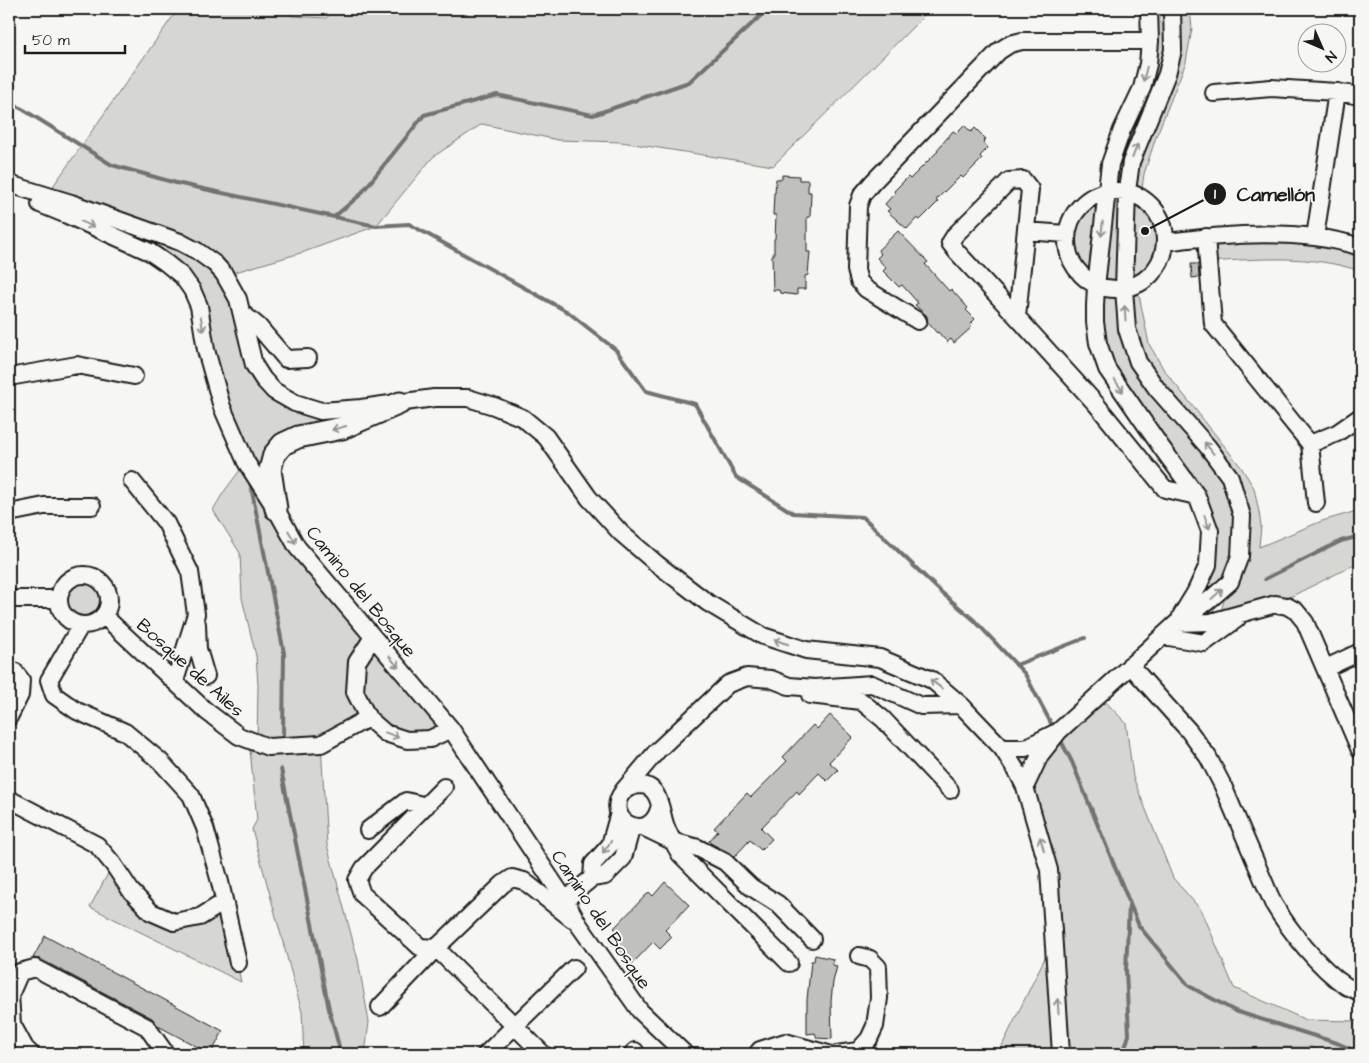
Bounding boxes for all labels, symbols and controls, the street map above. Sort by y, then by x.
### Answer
scale bar [25,22,125,54]
north arrow [1296,22,1346,72]
text: 50 m [32,30,70,51]
text: N [1320,46,1341,67]
one-way arrow [1140,66,1150,82]
one-way arrow [1132,144,1141,159]
callout: Camellón [1202,176,1325,211]
text: Camellón [1237,181,1315,209]
text: 1 [1214,184,1216,205]
one-way arrow [79,219,94,229]
one-way arrow [1097,221,1107,237]
one-way arrow [1121,305,1130,321]
one-way arrow [197,316,207,332]
one-way arrow [1114,379,1124,393]
one-way arrow [332,424,348,434]
one-way arrow [1203,442,1214,455]
one-way arrow [1202,514,1212,529]
street label: Camino del Bosque [299,520,422,664]
one-way arrow [287,529,297,543]
one-way arrow [1210,588,1223,599]
street label: Bosque de Ailes [130,612,250,724]
one-way arrow [774,637,789,646]
one-way arrow [389,656,400,669]
one-way arrow [930,678,943,689]
one-way arrow [384,731,399,740]
one-way arrow [1036,837,1046,853]
one-way arrow [602,840,612,854]
street label: Camino del Bosque [544,845,657,995]
one-way arrow [1054,998,1063,1014]

